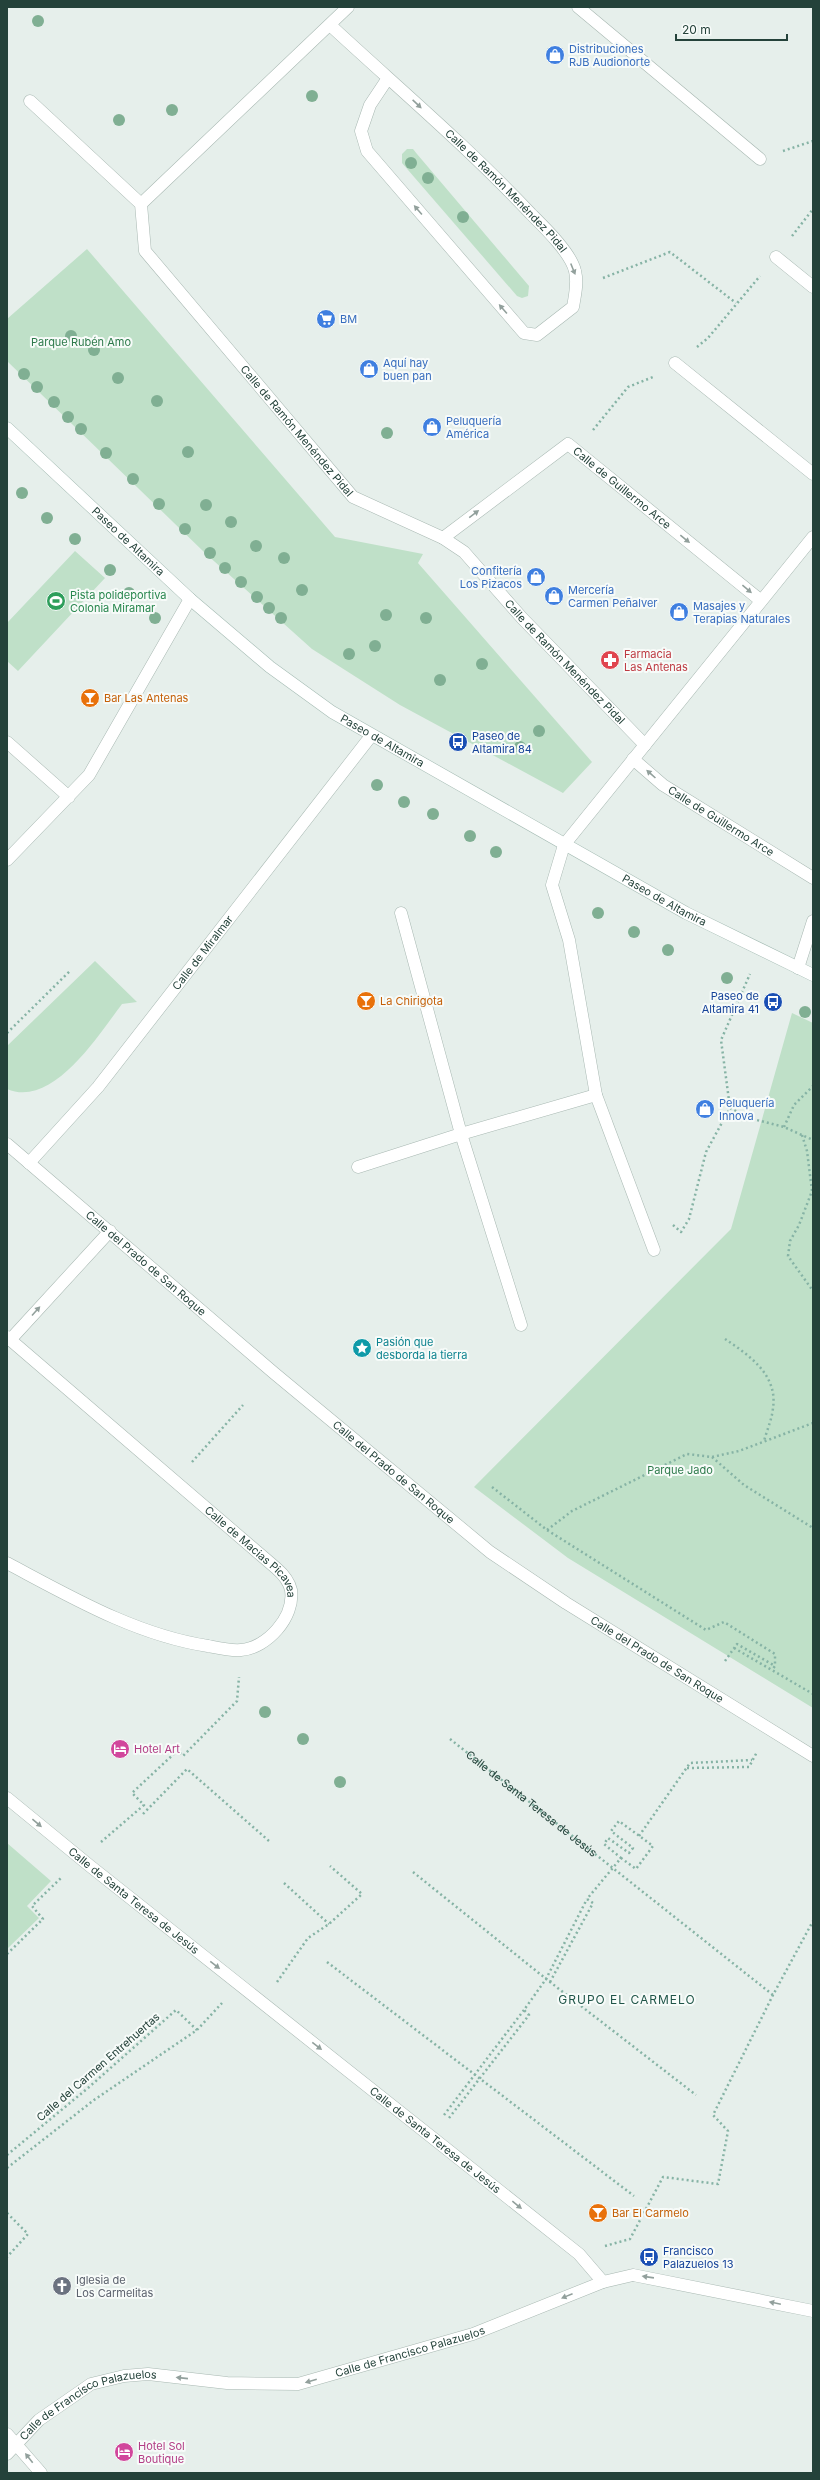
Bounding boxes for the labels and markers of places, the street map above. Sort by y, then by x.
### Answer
place label: Distribuciones RJB Audionorte [569,42,650,69]
shop icon: Distribuciones RJB Audionorte [544,44,566,66]
supermarket icon: BM [315,308,337,330]
place label: BM [340,312,357,326]
place label: Aquí hay buen pan [383,356,432,383]
shop icon: Aquí hay buen pan [358,358,380,380]
place label: Peluquería América [446,414,501,441]
shop icon: Peluquería América [421,416,443,438]
place label: Confitería Los Pizacos [460,564,522,591]
shop icon: Confitería Los Pizacos [525,566,547,588]
place label: Mercería Carmen Peñalver [568,583,657,610]
shop icon: Mercería Carmen Peñalver [543,585,565,607]
place label: Pista polideportiva Colonia Miramar [70,588,166,615]
sports icon: Pista polideportiva Colonia Miramar [45,590,67,612]
place label: Masajes y Terapias Naturales [693,599,790,626]
shop icon: Masajes y Terapias Naturales [668,601,690,623]
place label: Farmacia Las Antenas [624,647,688,674]
pharmacy icon: Farmacia Las Antenas [599,649,621,671]
bar icon: Bar Las Antenas [79,687,101,709]
place label: Bar Las Antenas [104,691,189,705]
place label: Paseo de Altamira 84 [472,729,532,756]
bus stop icon: Paseo de Altamira 84 [447,731,469,753]
place label: Paseo de Altamira 41 [702,989,759,1016]
bar icon: La Chirigota [355,990,377,1012]
bus stop icon: Paseo de Altamira 41 [762,991,784,1013]
place label: La Chirigota [380,994,443,1008]
place label: Peluquería Innova [719,1096,774,1123]
shop icon: Peluquería Innova [694,1098,716,1120]
place label: Pasión que desborda la tierra [376,1335,468,1362]
place icon: Pasión que desborda la tierra [351,1337,373,1359]
hotel icon: Hotel Art [109,1738,131,1760]
place label: Hotel Art [134,1742,180,1756]
bar icon: Bar El Carmelo [587,2202,609,2224]
place label: Bar El Carmelo [612,2206,689,2220]
place label: Francisco Palazuelos 13 [663,2244,734,2271]
bus stop icon: Francisco Palazuelos 13 [638,2246,660,2268]
place label: Iglesia de Los Carmelitas [76,2273,153,2300]
church icon: Iglesia de Los Carmelitas [51,2275,73,2297]
place label: Hotel Sol Boutique [138,2439,185,2466]
hotel icon: Hotel Sol Boutique [113,2441,135,2463]

